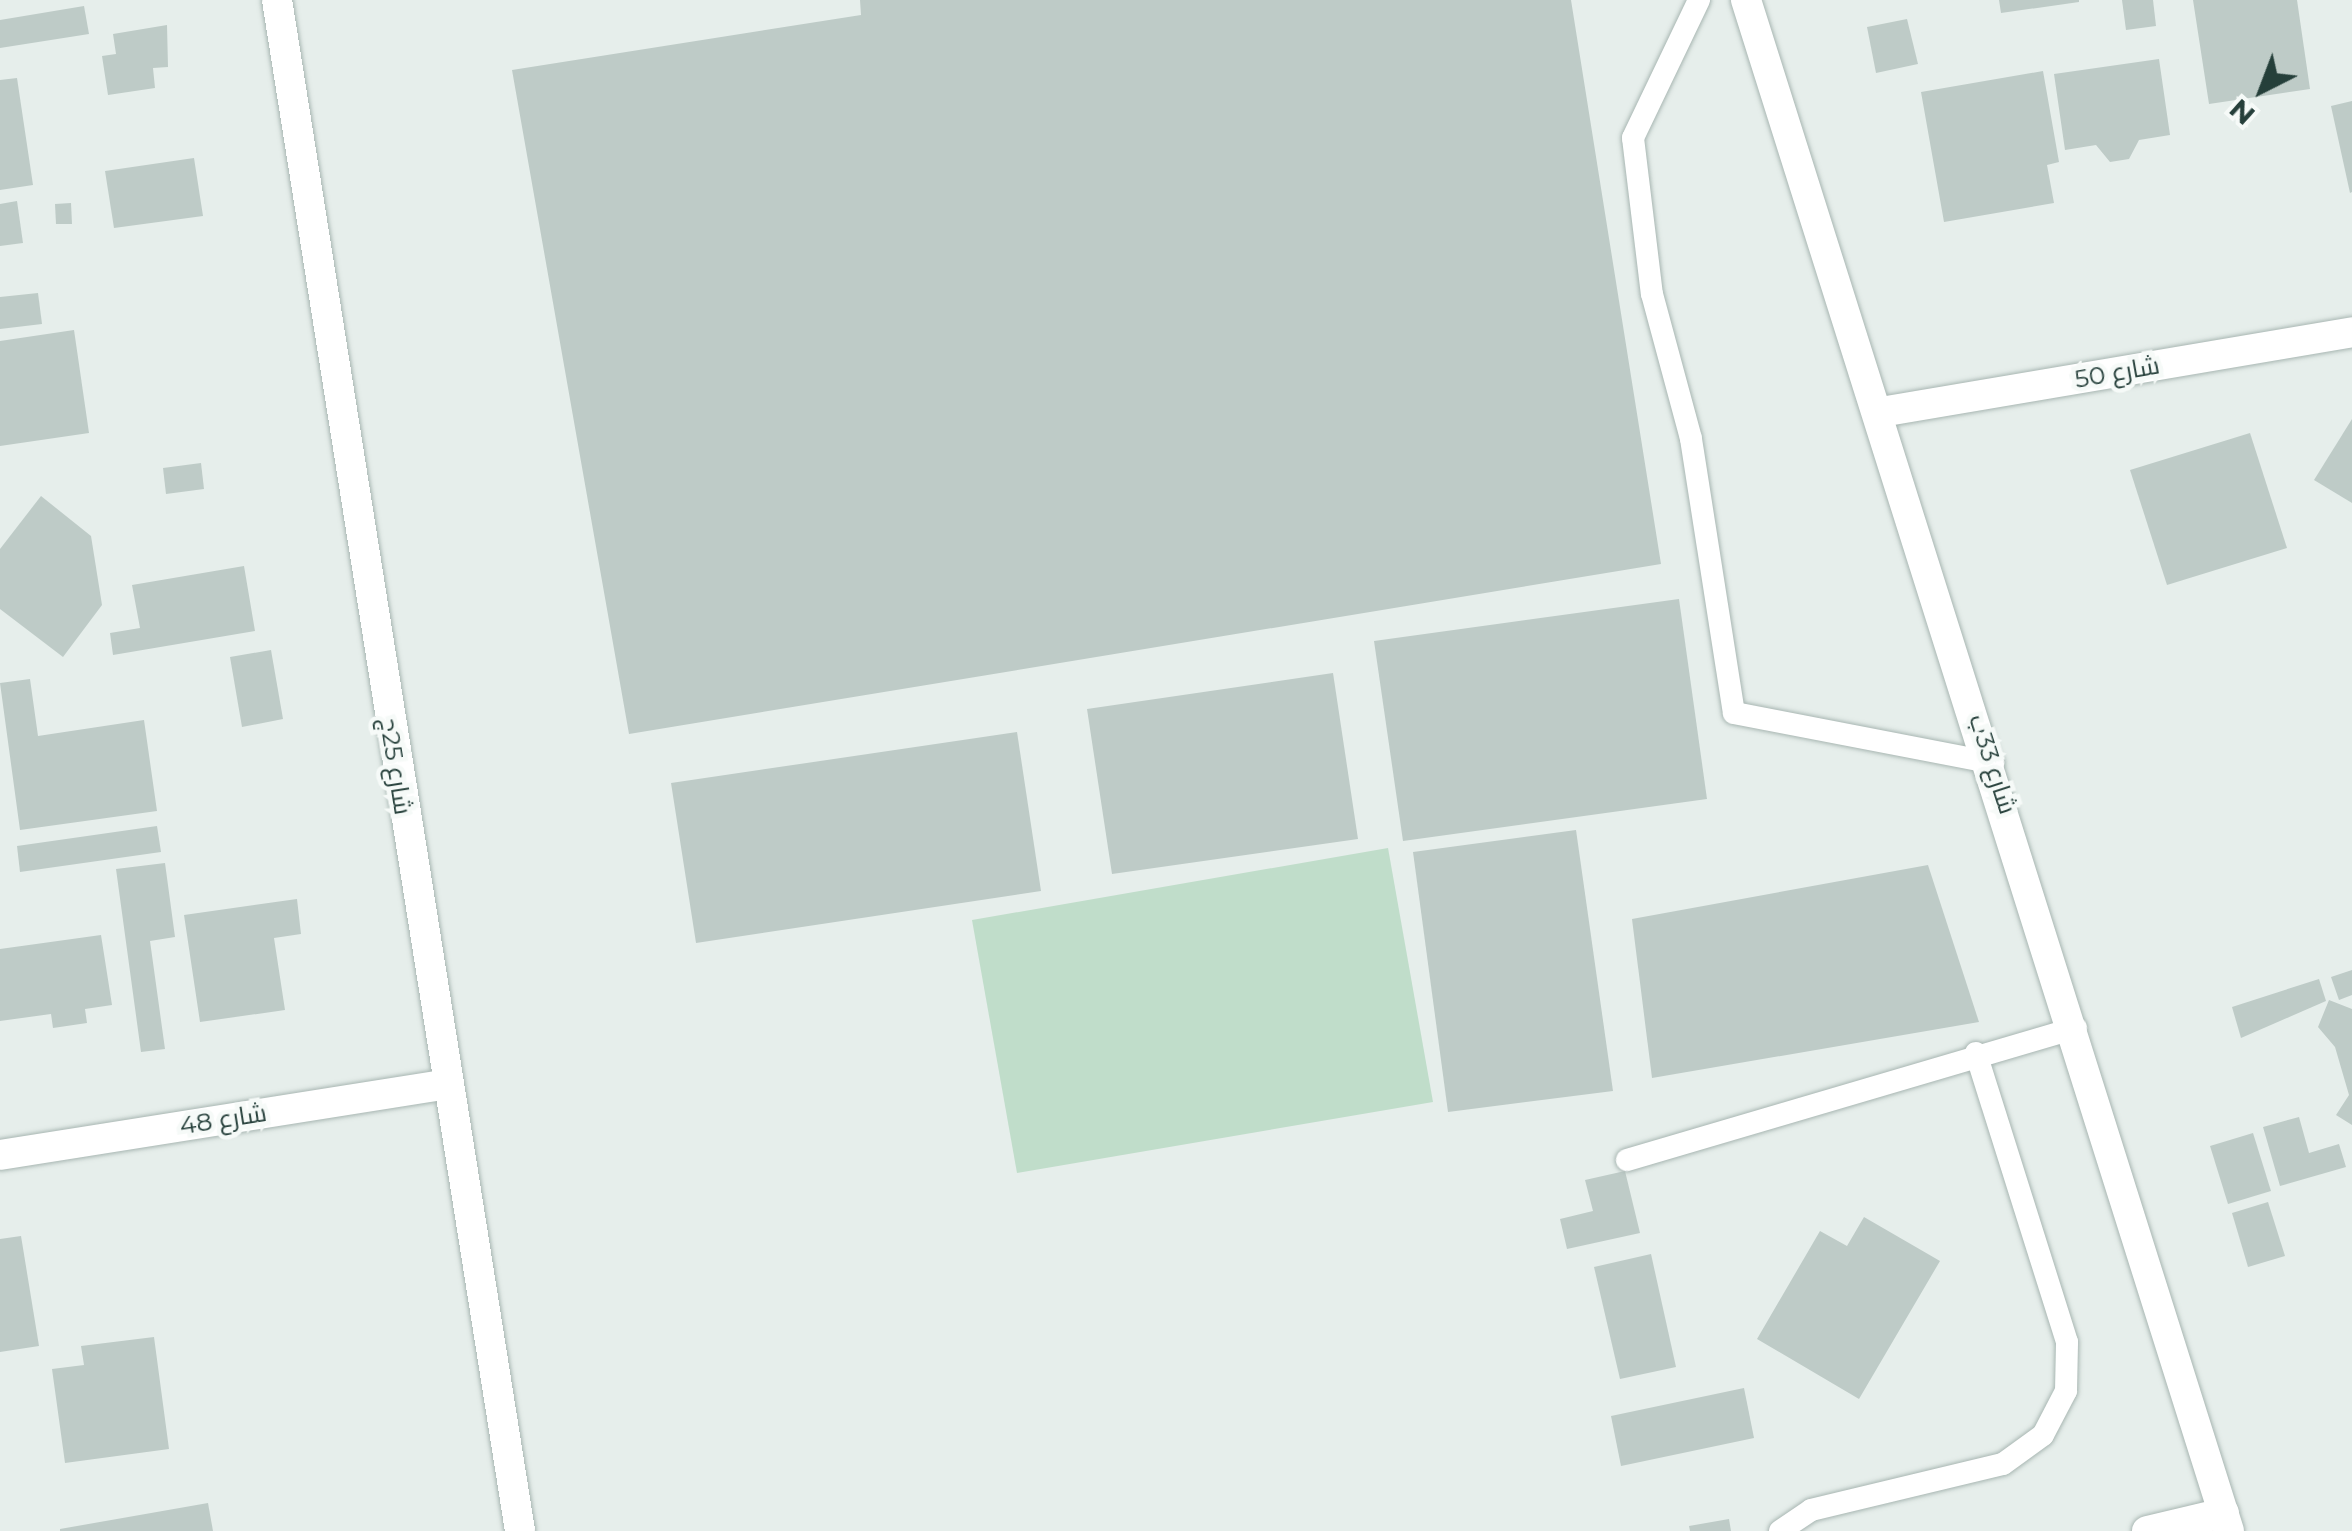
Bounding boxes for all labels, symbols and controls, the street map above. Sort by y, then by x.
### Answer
north arrow [2212,40,2312,140]
text: N [2222,92,2262,132]
street label: شارع 50 [2072,350,2162,394]
street label: شارع 33ب [1963,710,2023,818]
street label: شارع 25ج [374,715,418,817]
street label: شارع 48 [177,1097,269,1141]

